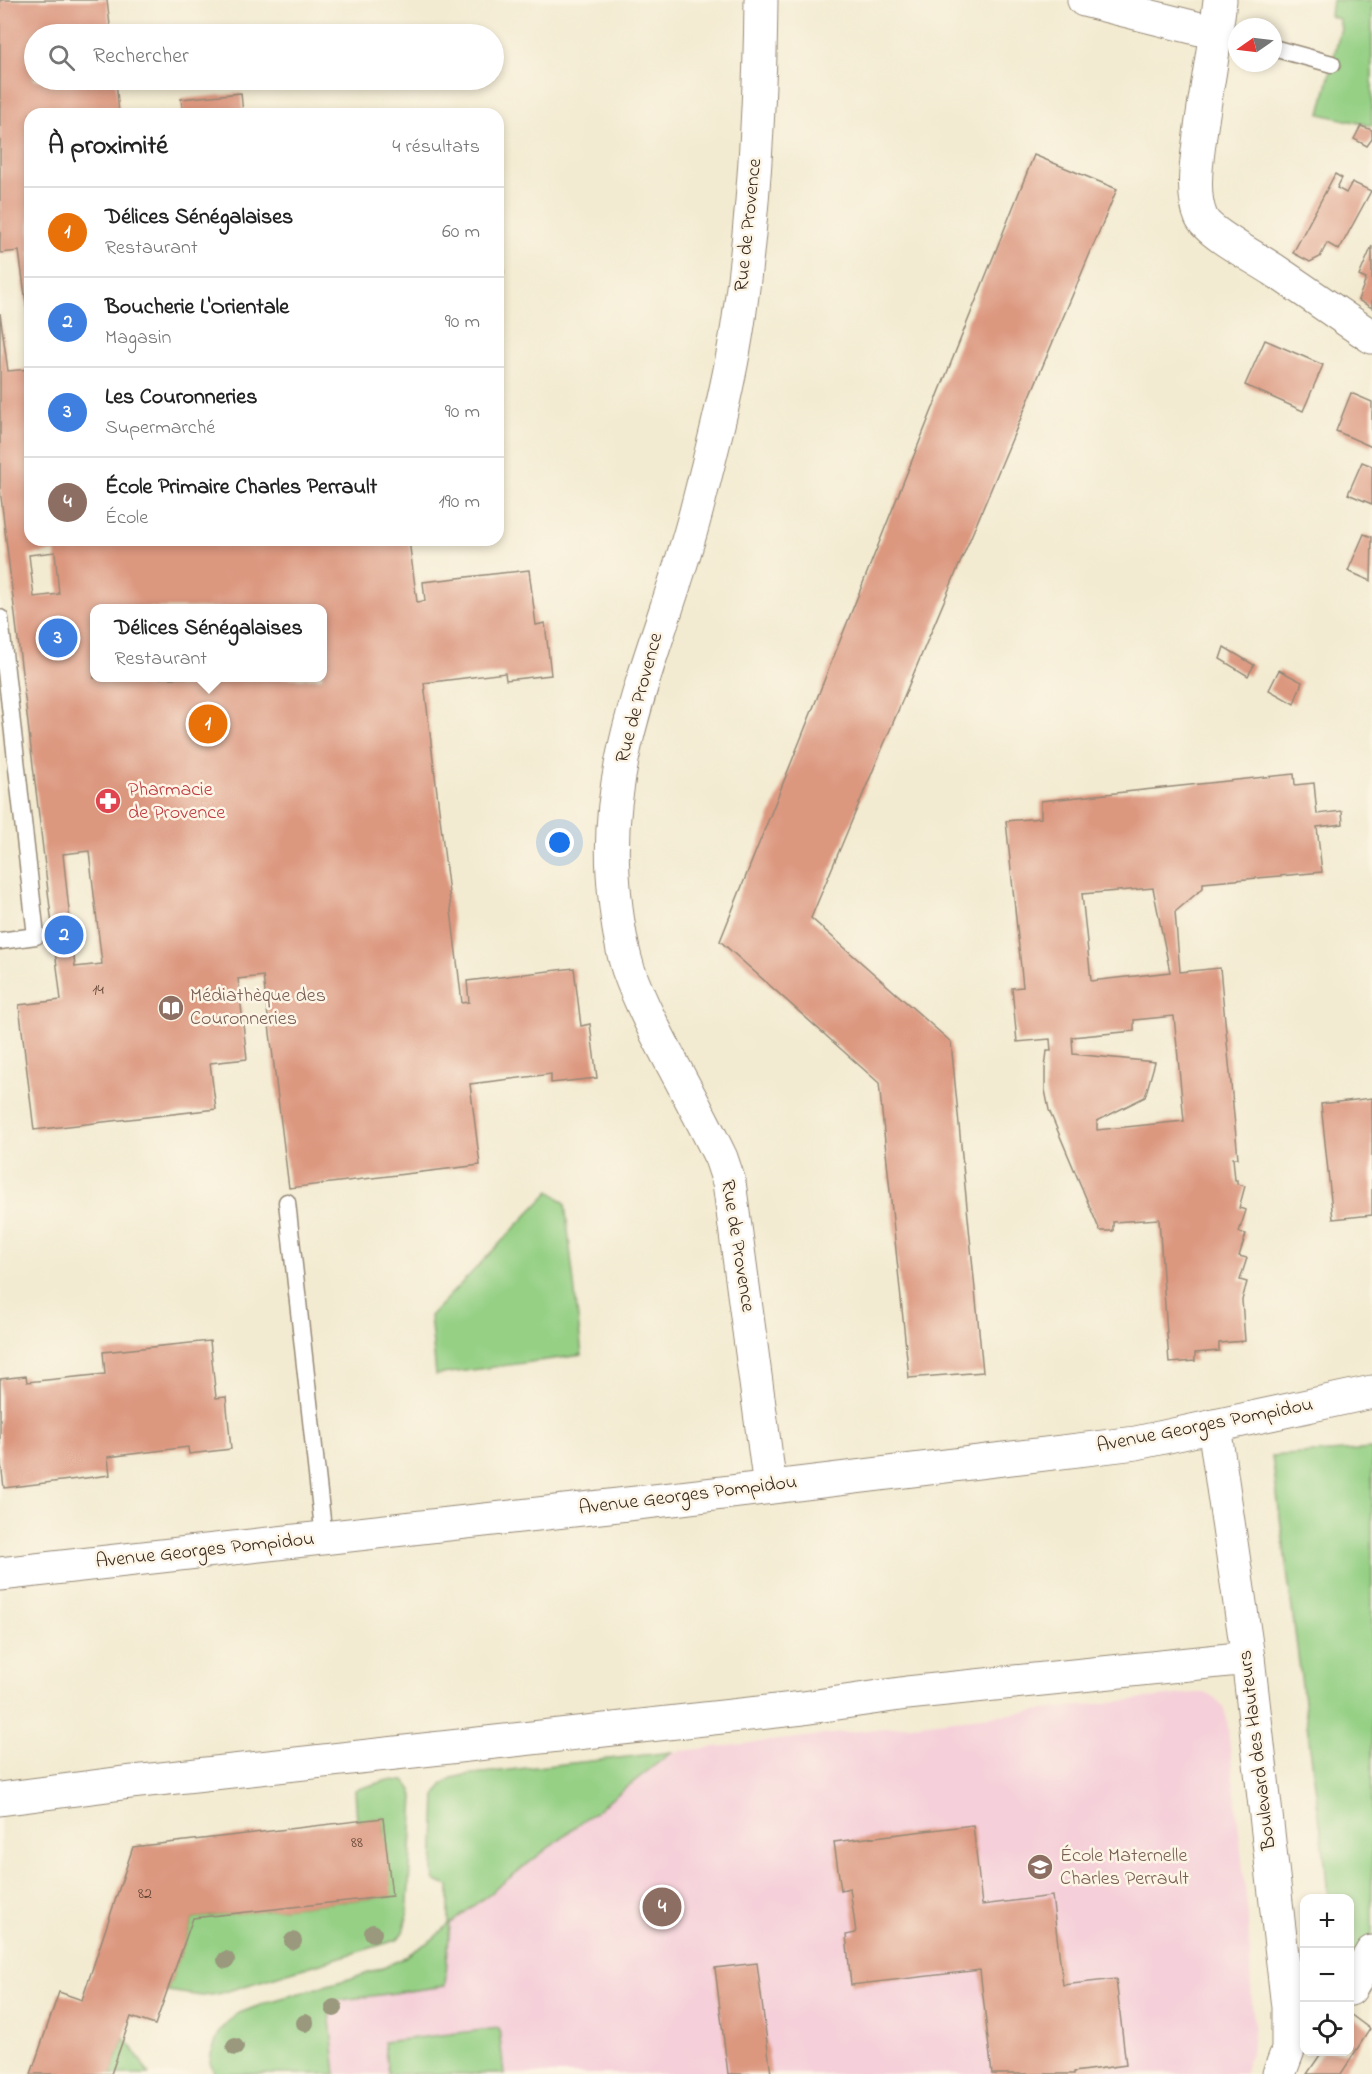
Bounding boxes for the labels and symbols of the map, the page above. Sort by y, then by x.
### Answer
north arrow [1228,18,1282,72]
street label: Rue de Provence [728,157,770,293]
pin: 3 [38,616,78,660]
street label: Rue de Provence [609,630,671,766]
pin: 1 [188,702,228,746]
place label: Pharmacie de Provence [128,776,225,828]
pharmacy icon: Pharmacie de Provence [93,786,123,816]
your location [545,828,574,857]
pin: 2 [44,912,84,958]
house number: 14 [92,978,104,1002]
place label: Médiathèque des Couronneries [190,982,326,1034]
library icon: Médiathèque des Couronneries [156,993,186,1023]
street label: Rue de Provence [712,1178,762,1314]
street label: Avenue Georges Pompidou [1094,1391,1316,1462]
street label: Avenue Georges Pompidou [577,1468,799,1525]
street label: Avenue Georges Pompidou [94,1525,316,1578]
street label: Boulevard des Hauteurs [1231,1648,1285,1853]
house number: 88 [351,1831,363,1855]
place label: École Maternelle Charles Perrault [1060,1842,1189,1894]
school or university icon: École Maternelle Charles Perrault [1025,1852,1055,1882]
house number: 82 [138,1882,152,1906]
pin: 4 [642,1884,682,1930]

